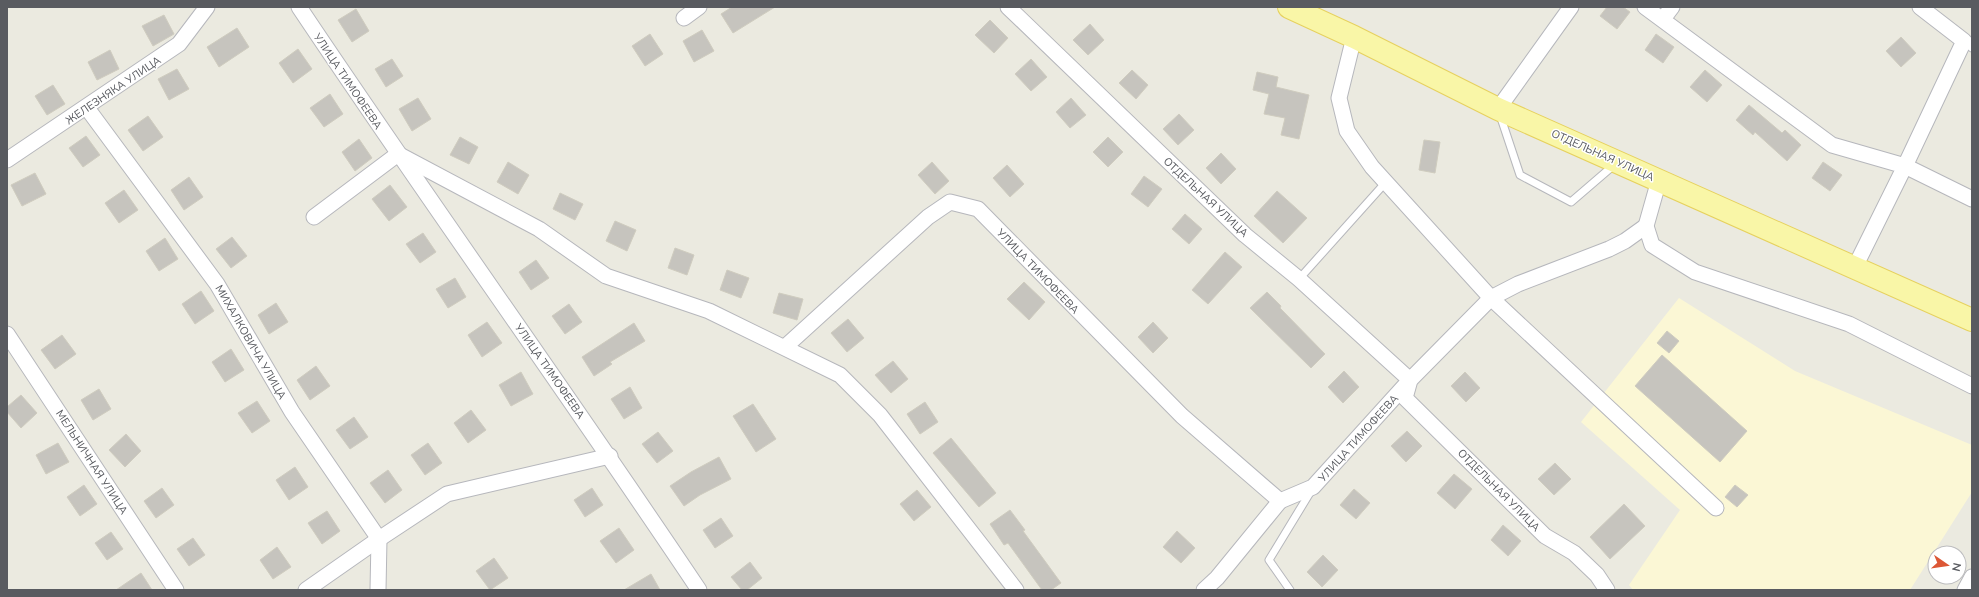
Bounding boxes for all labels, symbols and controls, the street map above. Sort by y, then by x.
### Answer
street label: УЛИЦА ТИМОФЕЕВА [309,29,385,132]
street label: ЖЕЛЕЗНЯКА УЛИЦА [63,53,164,128]
street label: ОТДЕЛЬНАЯ УЛИЦА [1549,126,1657,185]
street label: ОТДЕЛЬНАЯ УЛИЦА [1160,154,1251,241]
street label: УЛИЦА ТИМОФЕЕВА [992,225,1082,317]
street label: МИХАЛКОВИЧА УЛИЦА [212,282,290,402]
street label: УЛИЦА ТИМОФЕЕВА [510,320,588,422]
street label: УЛИЦА ТИМОФЕЕВА [1314,391,1402,486]
street label: МЕЛЬНИЧНАЯ УЛИЦА [52,407,131,517]
street label: ОТДЕЛЬНАЯ УЛИЦА [1454,446,1543,535]
north arrow [1927,545,1967,585]
text: N [1948,561,1964,573]

